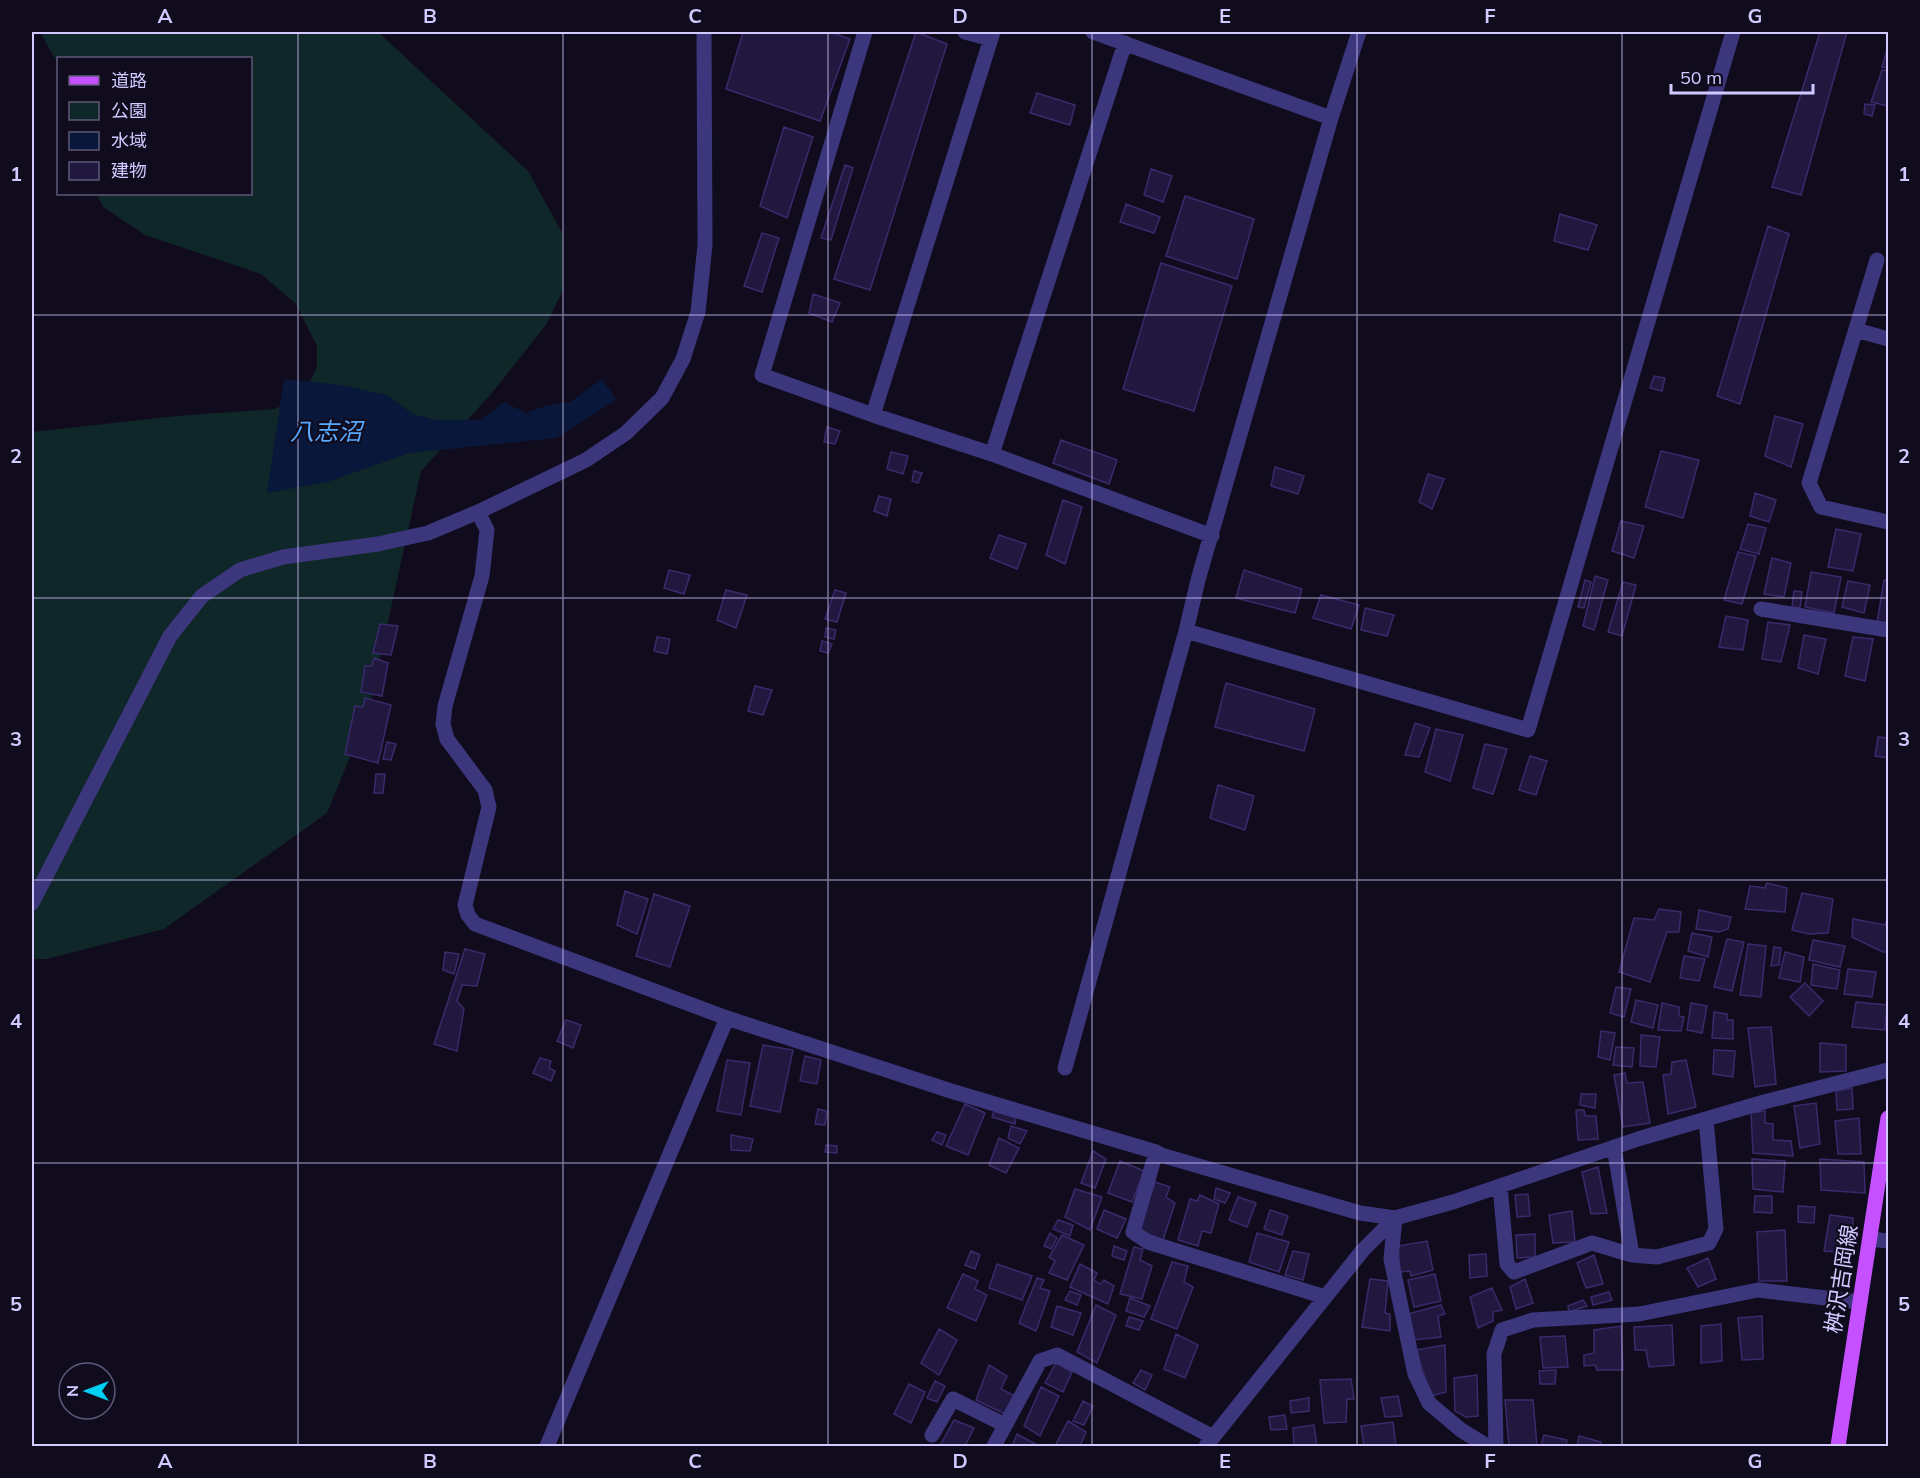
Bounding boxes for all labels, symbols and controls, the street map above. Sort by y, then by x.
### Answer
text: A [158,3,173,28]
text: B [423,3,437,28]
text: C [688,3,702,28]
text: D [952,3,968,28]
text: E [1219,3,1231,28]
text: F [1484,3,1496,28]
text: G [1748,3,1762,28]
legend [57,57,252,195]
scale bar [1671,57,1814,95]
text: 50 m [1680,66,1722,89]
text: 道路 [111,69,147,92]
text: 公園 [111,99,147,122]
text: 水域 [111,129,147,152]
text: 建物 [111,159,147,182]
text: 1 [10,161,22,186]
text: 1 [1898,161,1910,186]
water label: 八志沼 [290,416,365,446]
text: 2 [10,443,22,468]
text: 2 [1898,443,1910,468]
text: 3 [10,726,22,751]
text: 3 [1898,726,1910,751]
text: 4 [10,1008,22,1033]
text: 4 [1898,1008,1910,1033]
street label: 桝沢吉岡線 [1819,1222,1863,1336]
text: 5 [10,1291,22,1316]
text: 5 [1898,1291,1910,1316]
north arrow [57,1361,117,1421]
text: N [62,1385,82,1397]
text: A [158,1448,173,1473]
text: B [423,1448,437,1473]
text: C [688,1448,702,1473]
text: D [952,1448,968,1473]
text: E [1219,1448,1231,1473]
text: F [1484,1448,1496,1473]
text: G [1748,1448,1762,1473]

